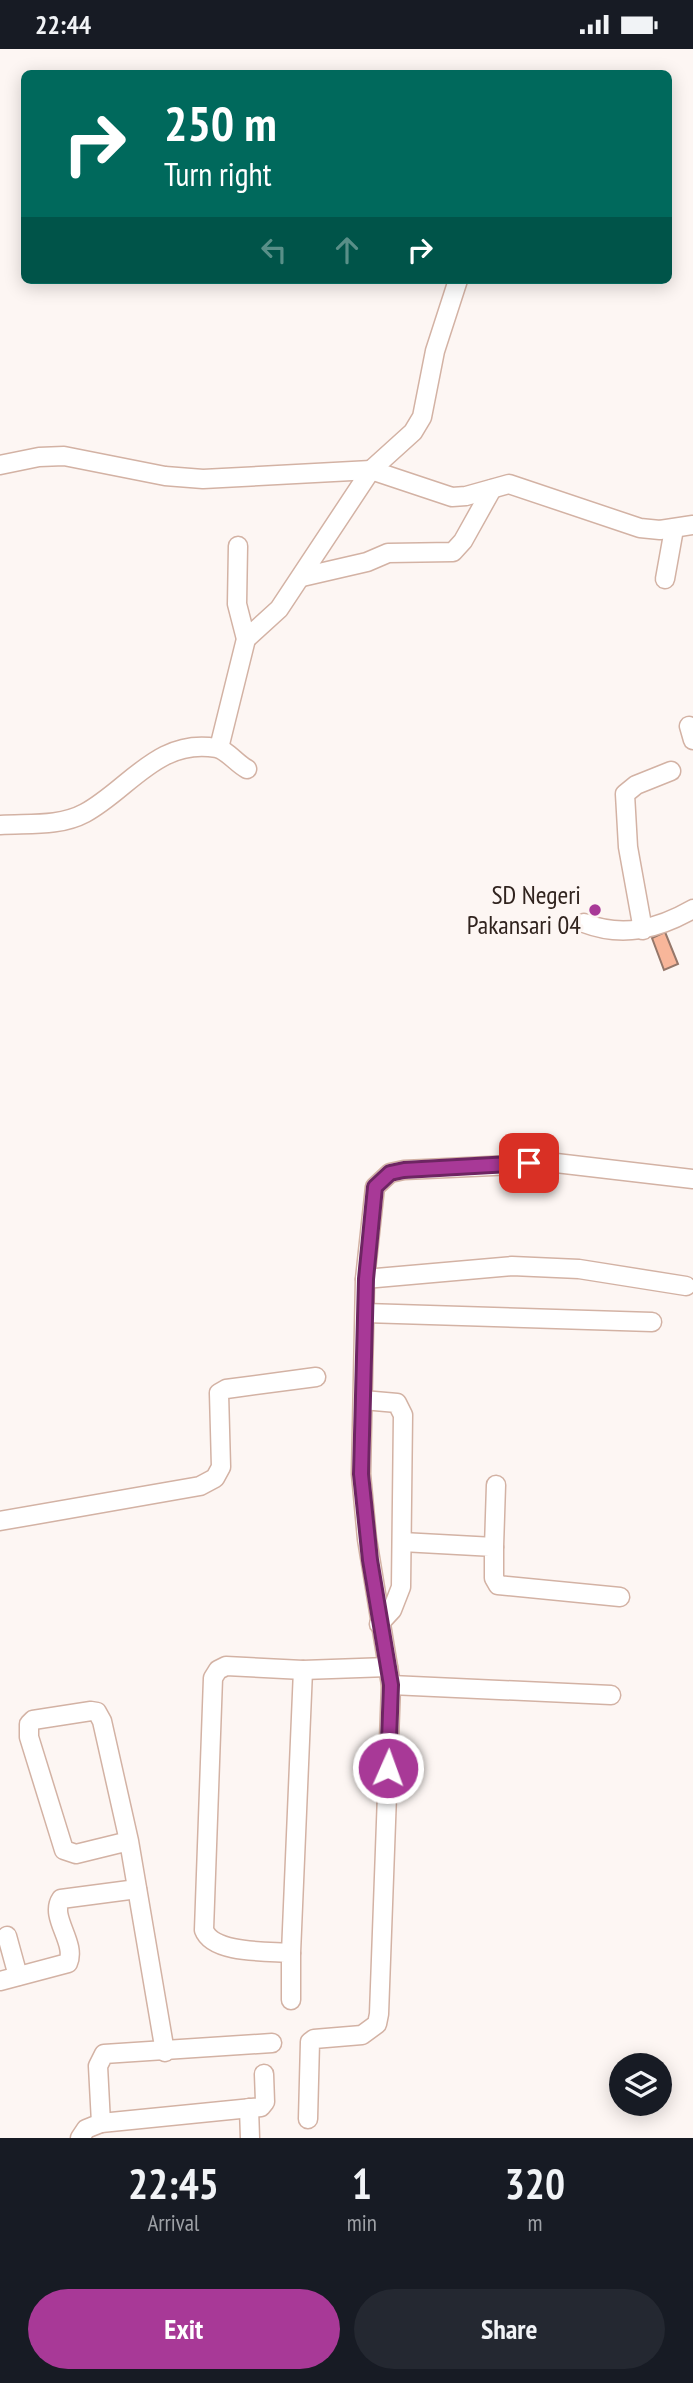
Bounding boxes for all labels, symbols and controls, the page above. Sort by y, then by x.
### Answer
text: 22:44 [35,8,91,41]
text: 250 m [164,91,277,155]
icon: right [49,98,140,189]
text: Turn right [164,153,272,195]
icon: left [255,231,293,269]
icon: ahead [328,231,366,269]
icon: right [401,231,439,269]
place label: SD Negeri Pakansari 04 [467,878,581,941]
marker: SD Negeri Pakansari 04 [587,902,603,918]
pin [499,1133,559,1193]
icon: arrive [510,1144,548,1182]
position arrow [351,1731,425,1805]
map controls [609,2053,672,2116]
button: layers [609,2053,672,2116]
text: 22:45 [128,2156,219,2211]
text: 1 [352,2156,372,2211]
text: 320 [505,2156,565,2211]
text: Arrival [147,2208,199,2237]
text: min [347,2208,377,2237]
text: m [527,2208,542,2237]
button: Exit [28,2289,340,2369]
button: Share [354,2289,665,2369]

